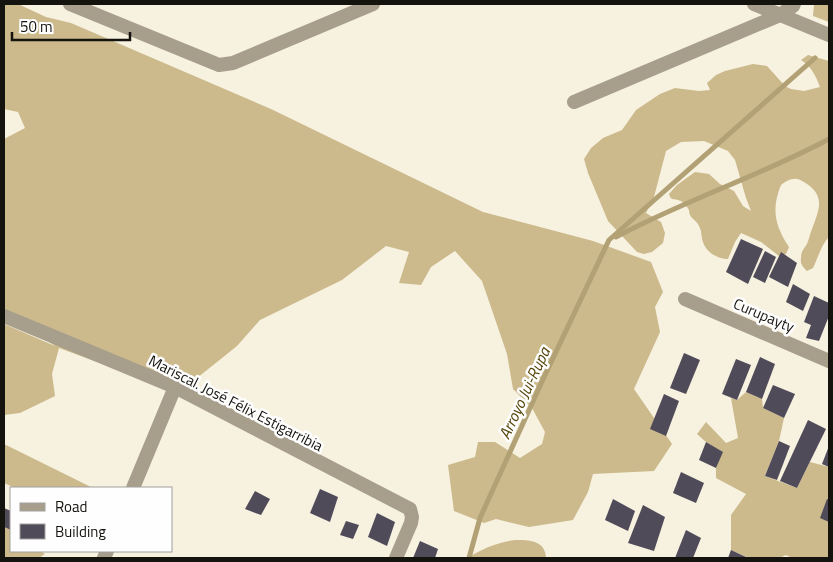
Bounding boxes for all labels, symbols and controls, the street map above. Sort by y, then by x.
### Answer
scale bar [12,10,130,42]
text: 50 m [20,15,53,38]
street label: Curupayty [730,292,798,338]
water label: Arroyo Jui-Rupa [492,342,556,443]
street label: Mariscal. José Félix Estigarribia [145,349,328,457]
legend [10,487,172,552]
text: Road [55,495,87,518]
text: Building [55,520,106,543]

